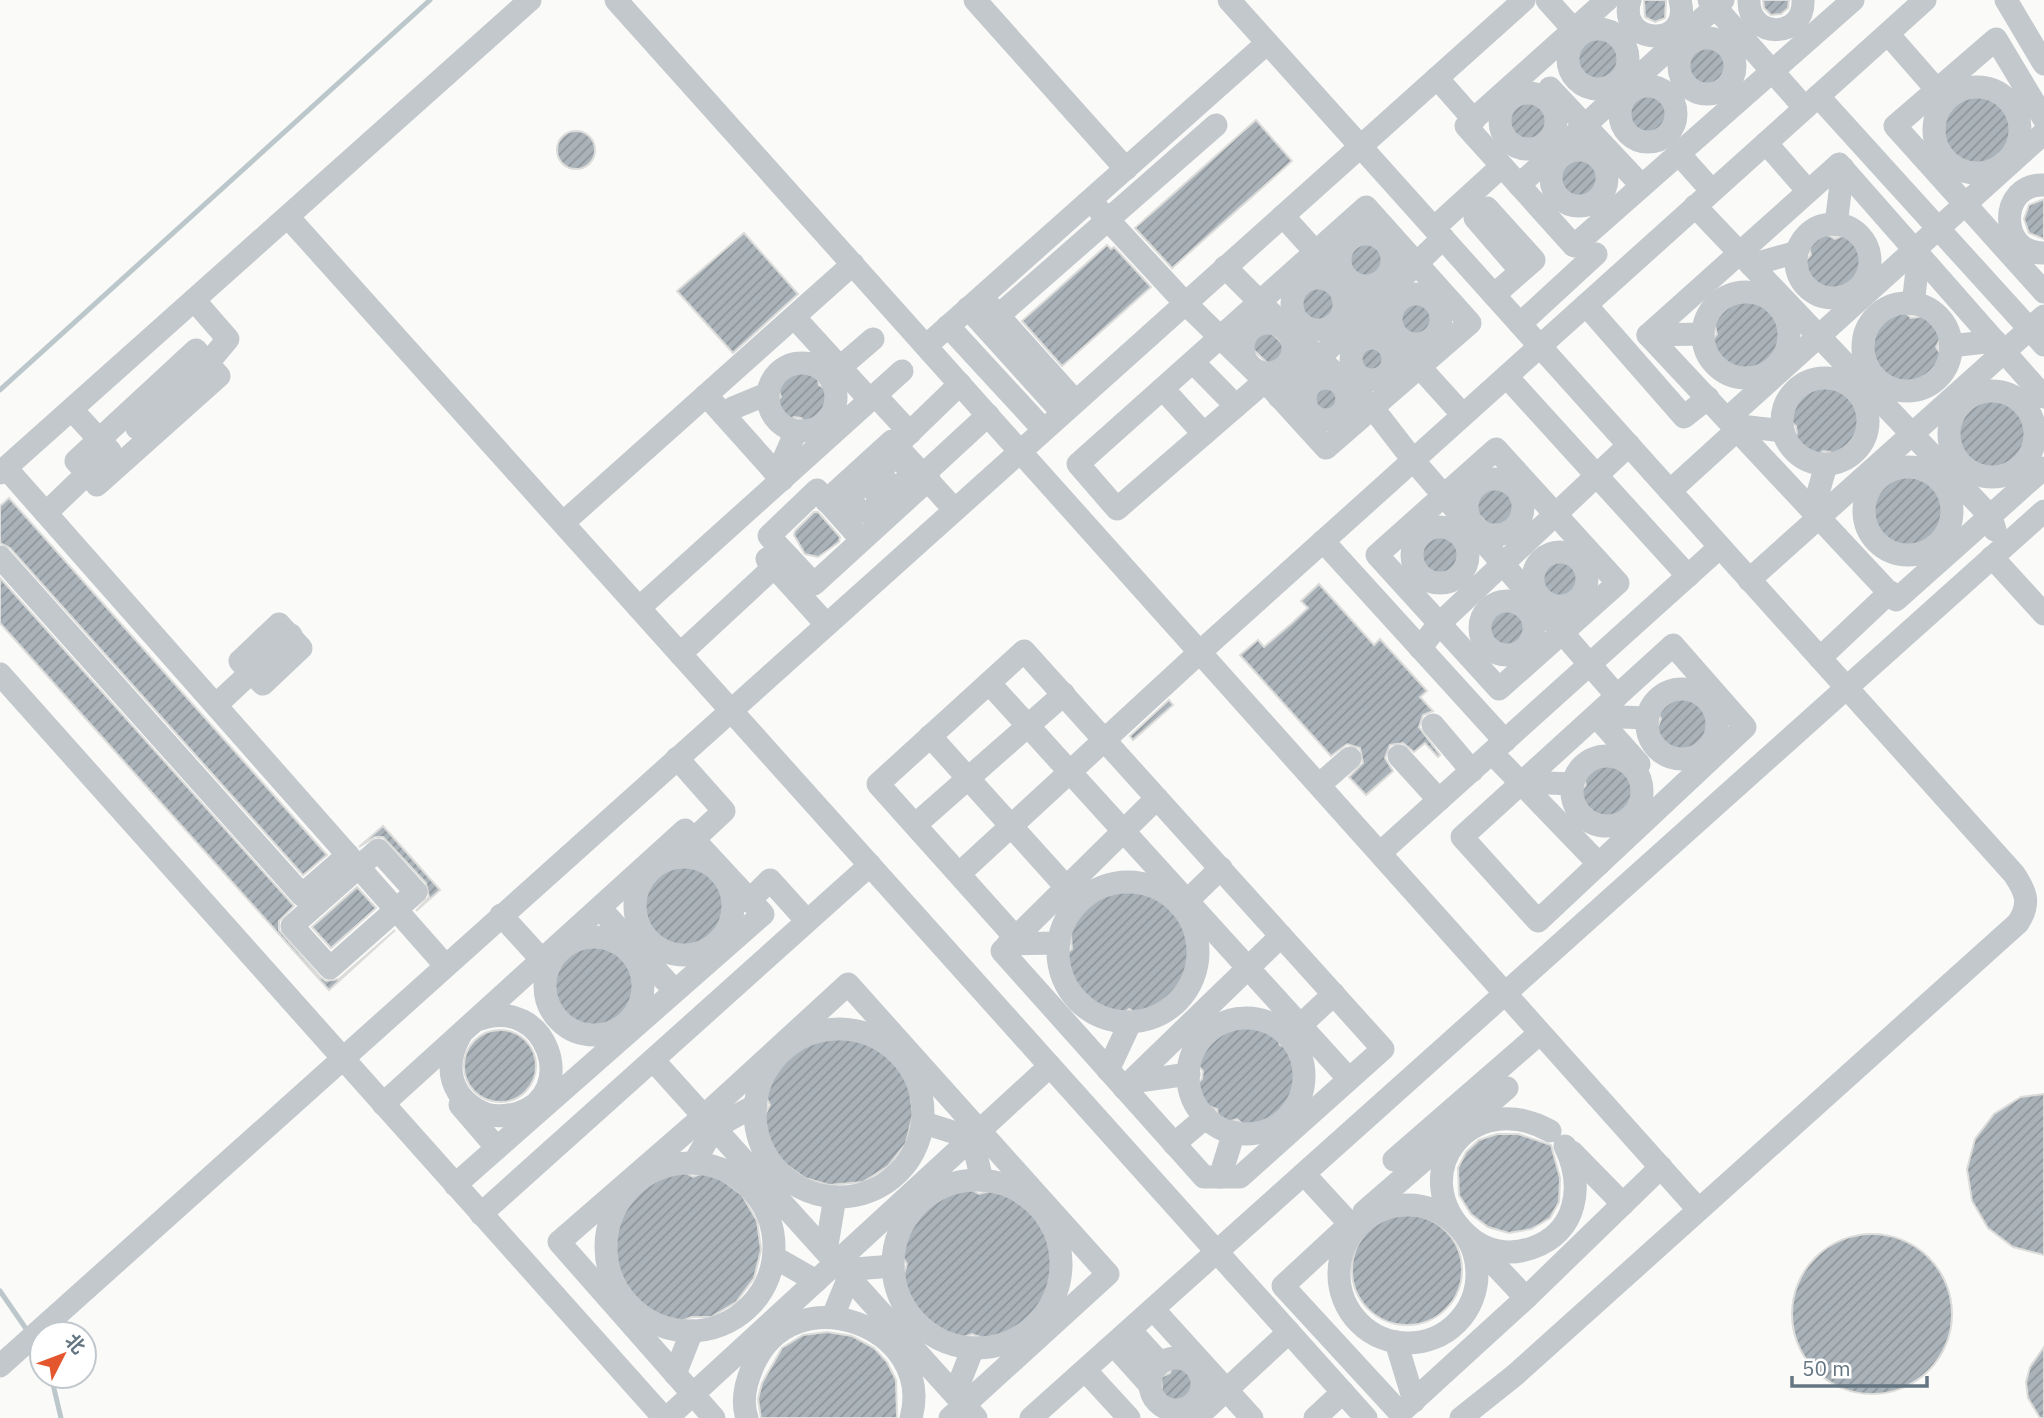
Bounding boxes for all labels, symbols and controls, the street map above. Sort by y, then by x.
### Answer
north arrow [28,1320,98,1390]
text: 北 [60,1329,91,1359]
scale bar [1792,1344,1927,1388]
text: 50 m [1802,1354,1851,1382]

